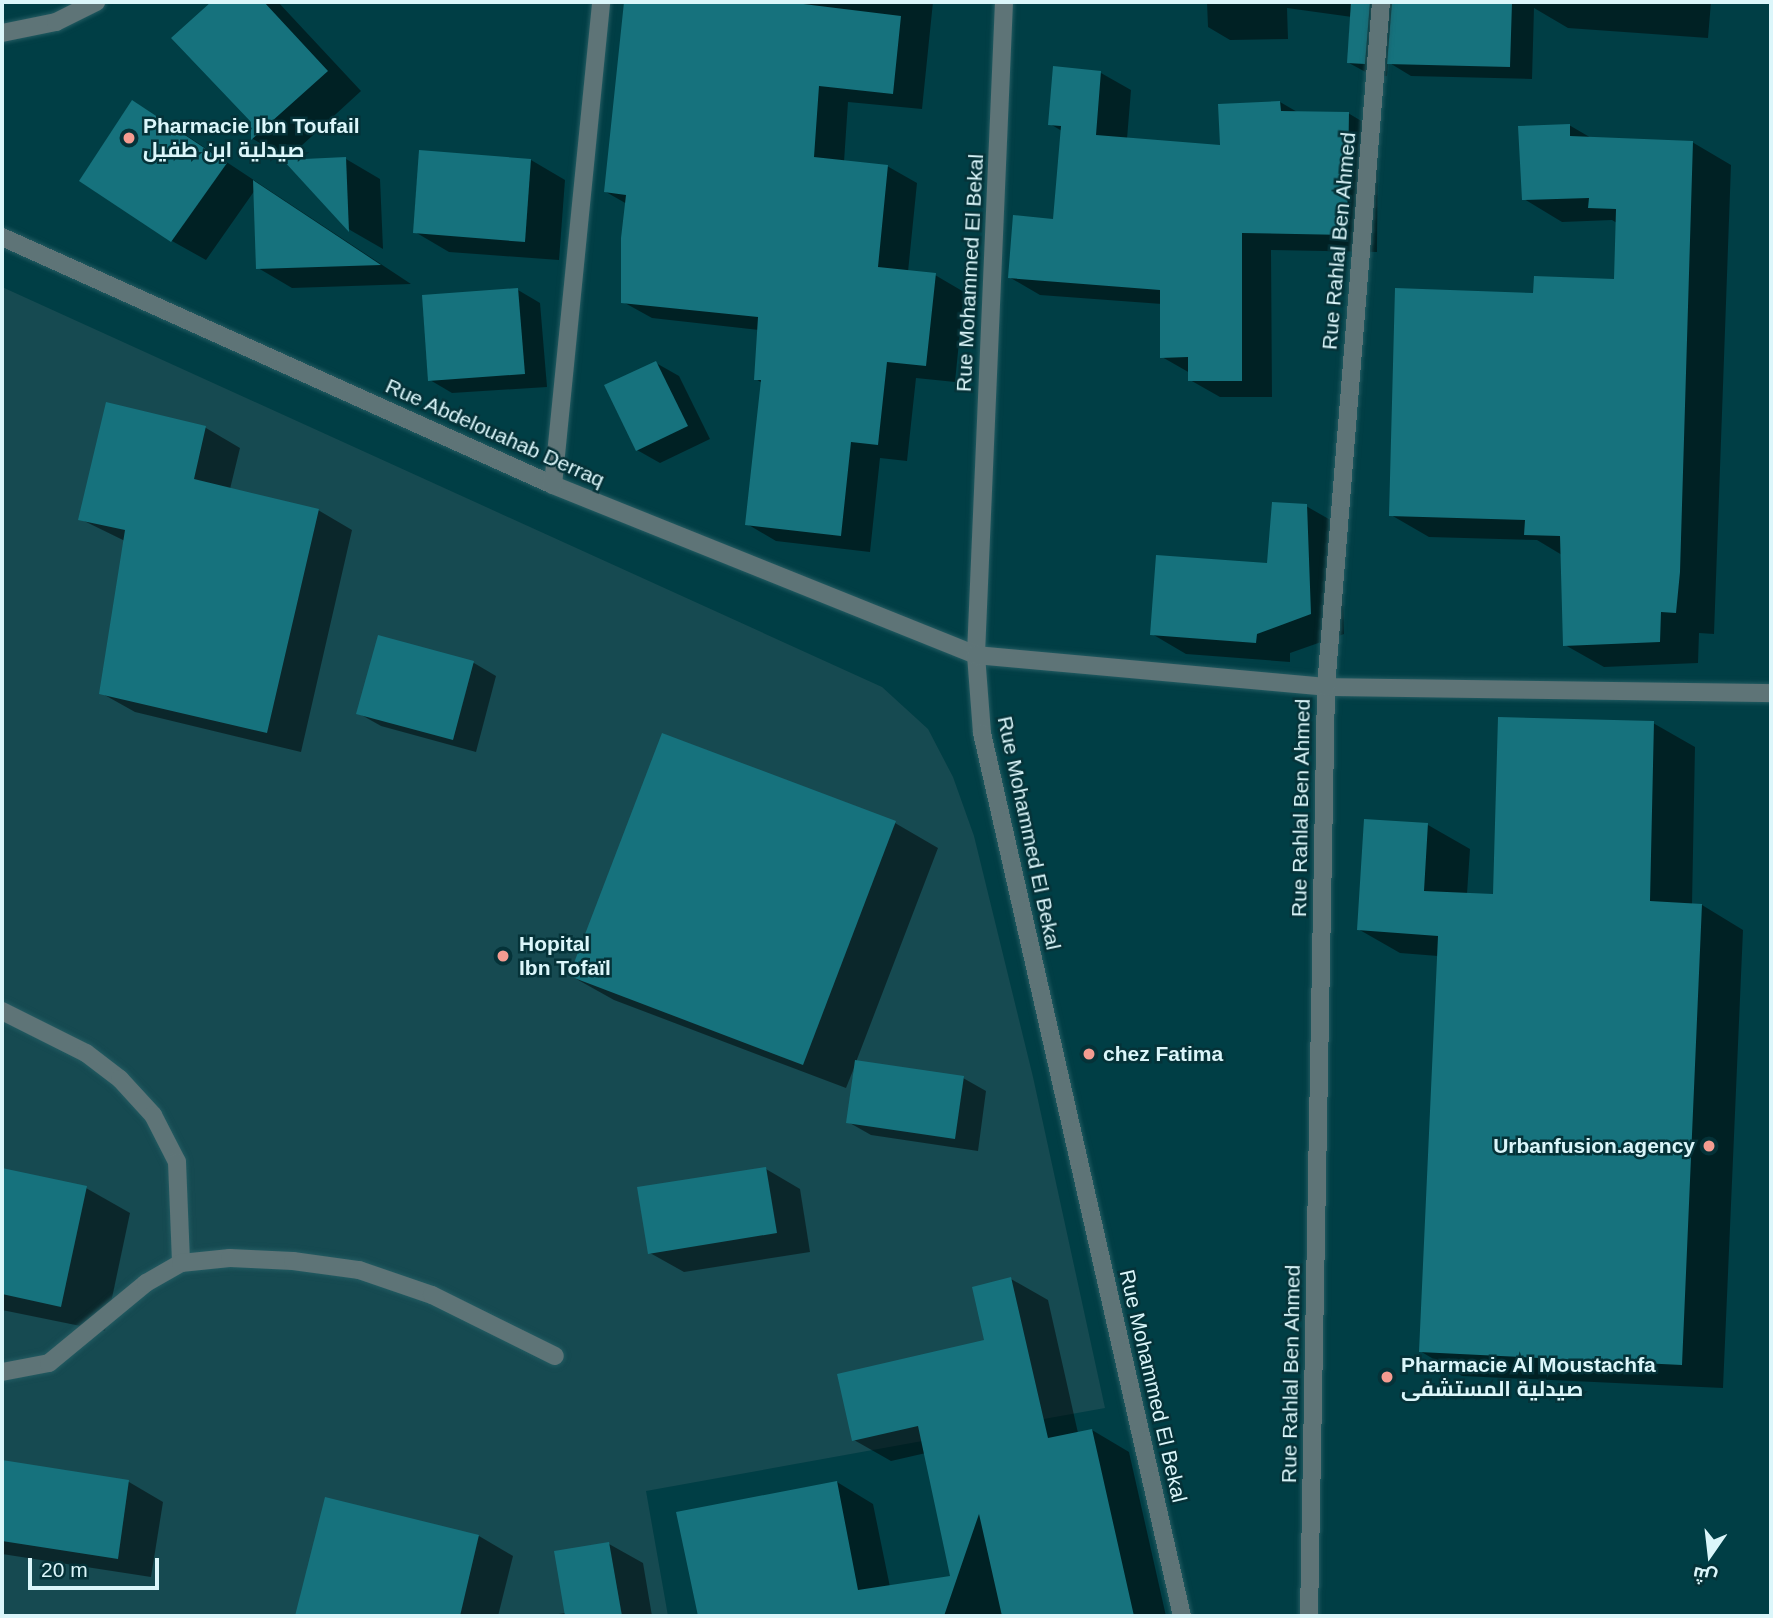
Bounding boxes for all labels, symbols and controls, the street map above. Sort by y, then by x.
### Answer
place label: Pharmacie Ibn Toufail صيدلية ابن طفيل [143,113,360,163]
marker: Pharmacie Ibn Toufail صيدلية ابن طفيل [121,130,137,146]
street label: Rue Rahlal Ben Ahmed [1317,131,1361,351]
street label: Rue Mohammed El Bekal [951,153,989,393]
street label: Rue Abdelouahab Derraq [381,373,609,493]
street label: Rue Rahlal Ben Ahmed [1286,698,1316,918]
street label: Rue Mohammed El Bekal [992,714,1066,952]
place label: Hopital Ibn Tofaïl [519,931,611,981]
marker: Hopital Ibn Tofaïl [493,946,513,966]
place label: chez Fatima [1103,1041,1223,1067]
marker: chez Fatima [1081,1046,1097,1062]
place label: Urbanfusion.agency [1493,1133,1695,1159]
marker: Urbanfusion.agency [1701,1138,1717,1154]
street label: Rue Rahlal Ben Ahmed [1276,1264,1306,1484]
street label: Rue Mohammed El Bekal [1114,1267,1192,1505]
place label: Pharmacie Al Moustachfa صيدلية المستشفى [1401,1352,1657,1402]
marker: Pharmacie Al Moustachfa صيدلية المستشفى [1379,1369,1395,1385]
north arrow [1675,1520,1745,1590]
scale bar [32,1544,163,1588]
text: 20 m [41,1558,88,1581]
text: ش [1690,1563,1719,1589]

